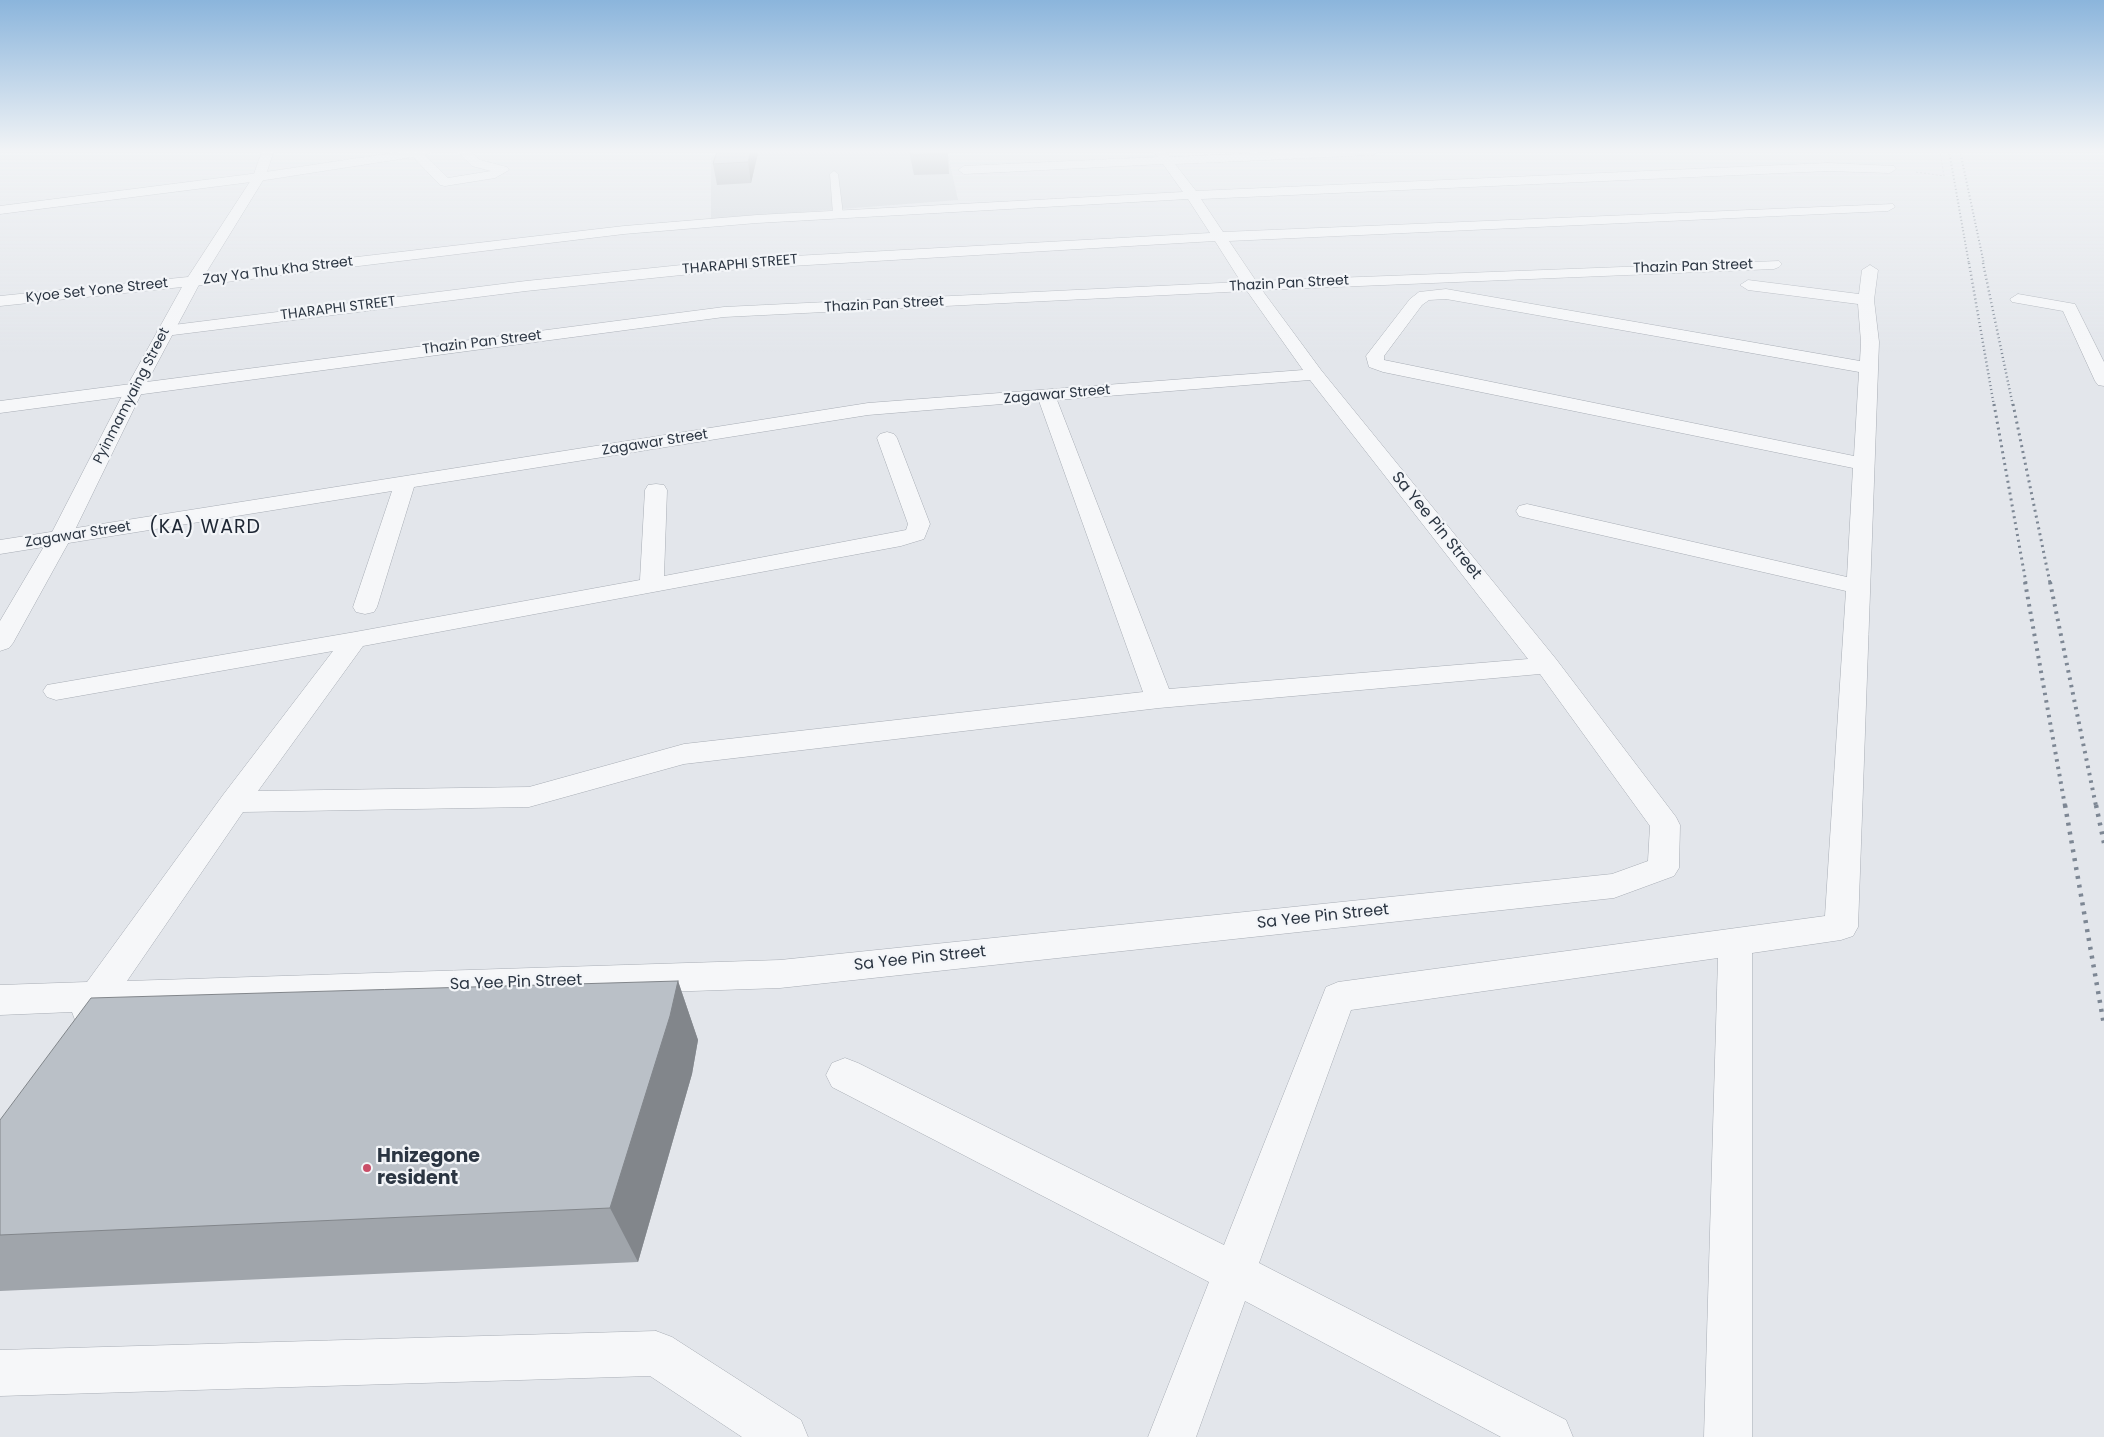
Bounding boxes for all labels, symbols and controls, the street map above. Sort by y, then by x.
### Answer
street label: THARAPHI STREET [682,252,798,278]
street label: Zay Ya Thu Kha Street [202,253,354,289]
street label: Thazin Pan Street [1633,257,1753,277]
street label: Thazin Pan Street [1229,272,1349,296]
street label: Kyoe Set Yone Street [25,275,169,307]
street label: Thazin Pan Street [824,293,944,317]
street label: THARAPHI STREET [279,294,397,324]
street label: Pyinmamyaing Street [90,325,174,467]
street label: Thazin Pan Street [422,327,542,359]
street label: Zagawar Street [1003,382,1111,408]
street label: Zagawar Street [601,426,709,460]
street label: Sa Yee Pin Street [1387,468,1485,584]
district label: (KA) WARD [148,517,262,539]
street label: Zagawar Street [24,518,132,552]
street label: Sa Yee Pin Street [1256,901,1390,933]
street label: Sa Yee Pin Street [853,943,987,975]
street label: Sa Yee Pin Street [449,971,583,995]
place label: Hnizegone resident [377,1146,480,1190]
marker: Hnizegone resident [361,1162,373,1174]

